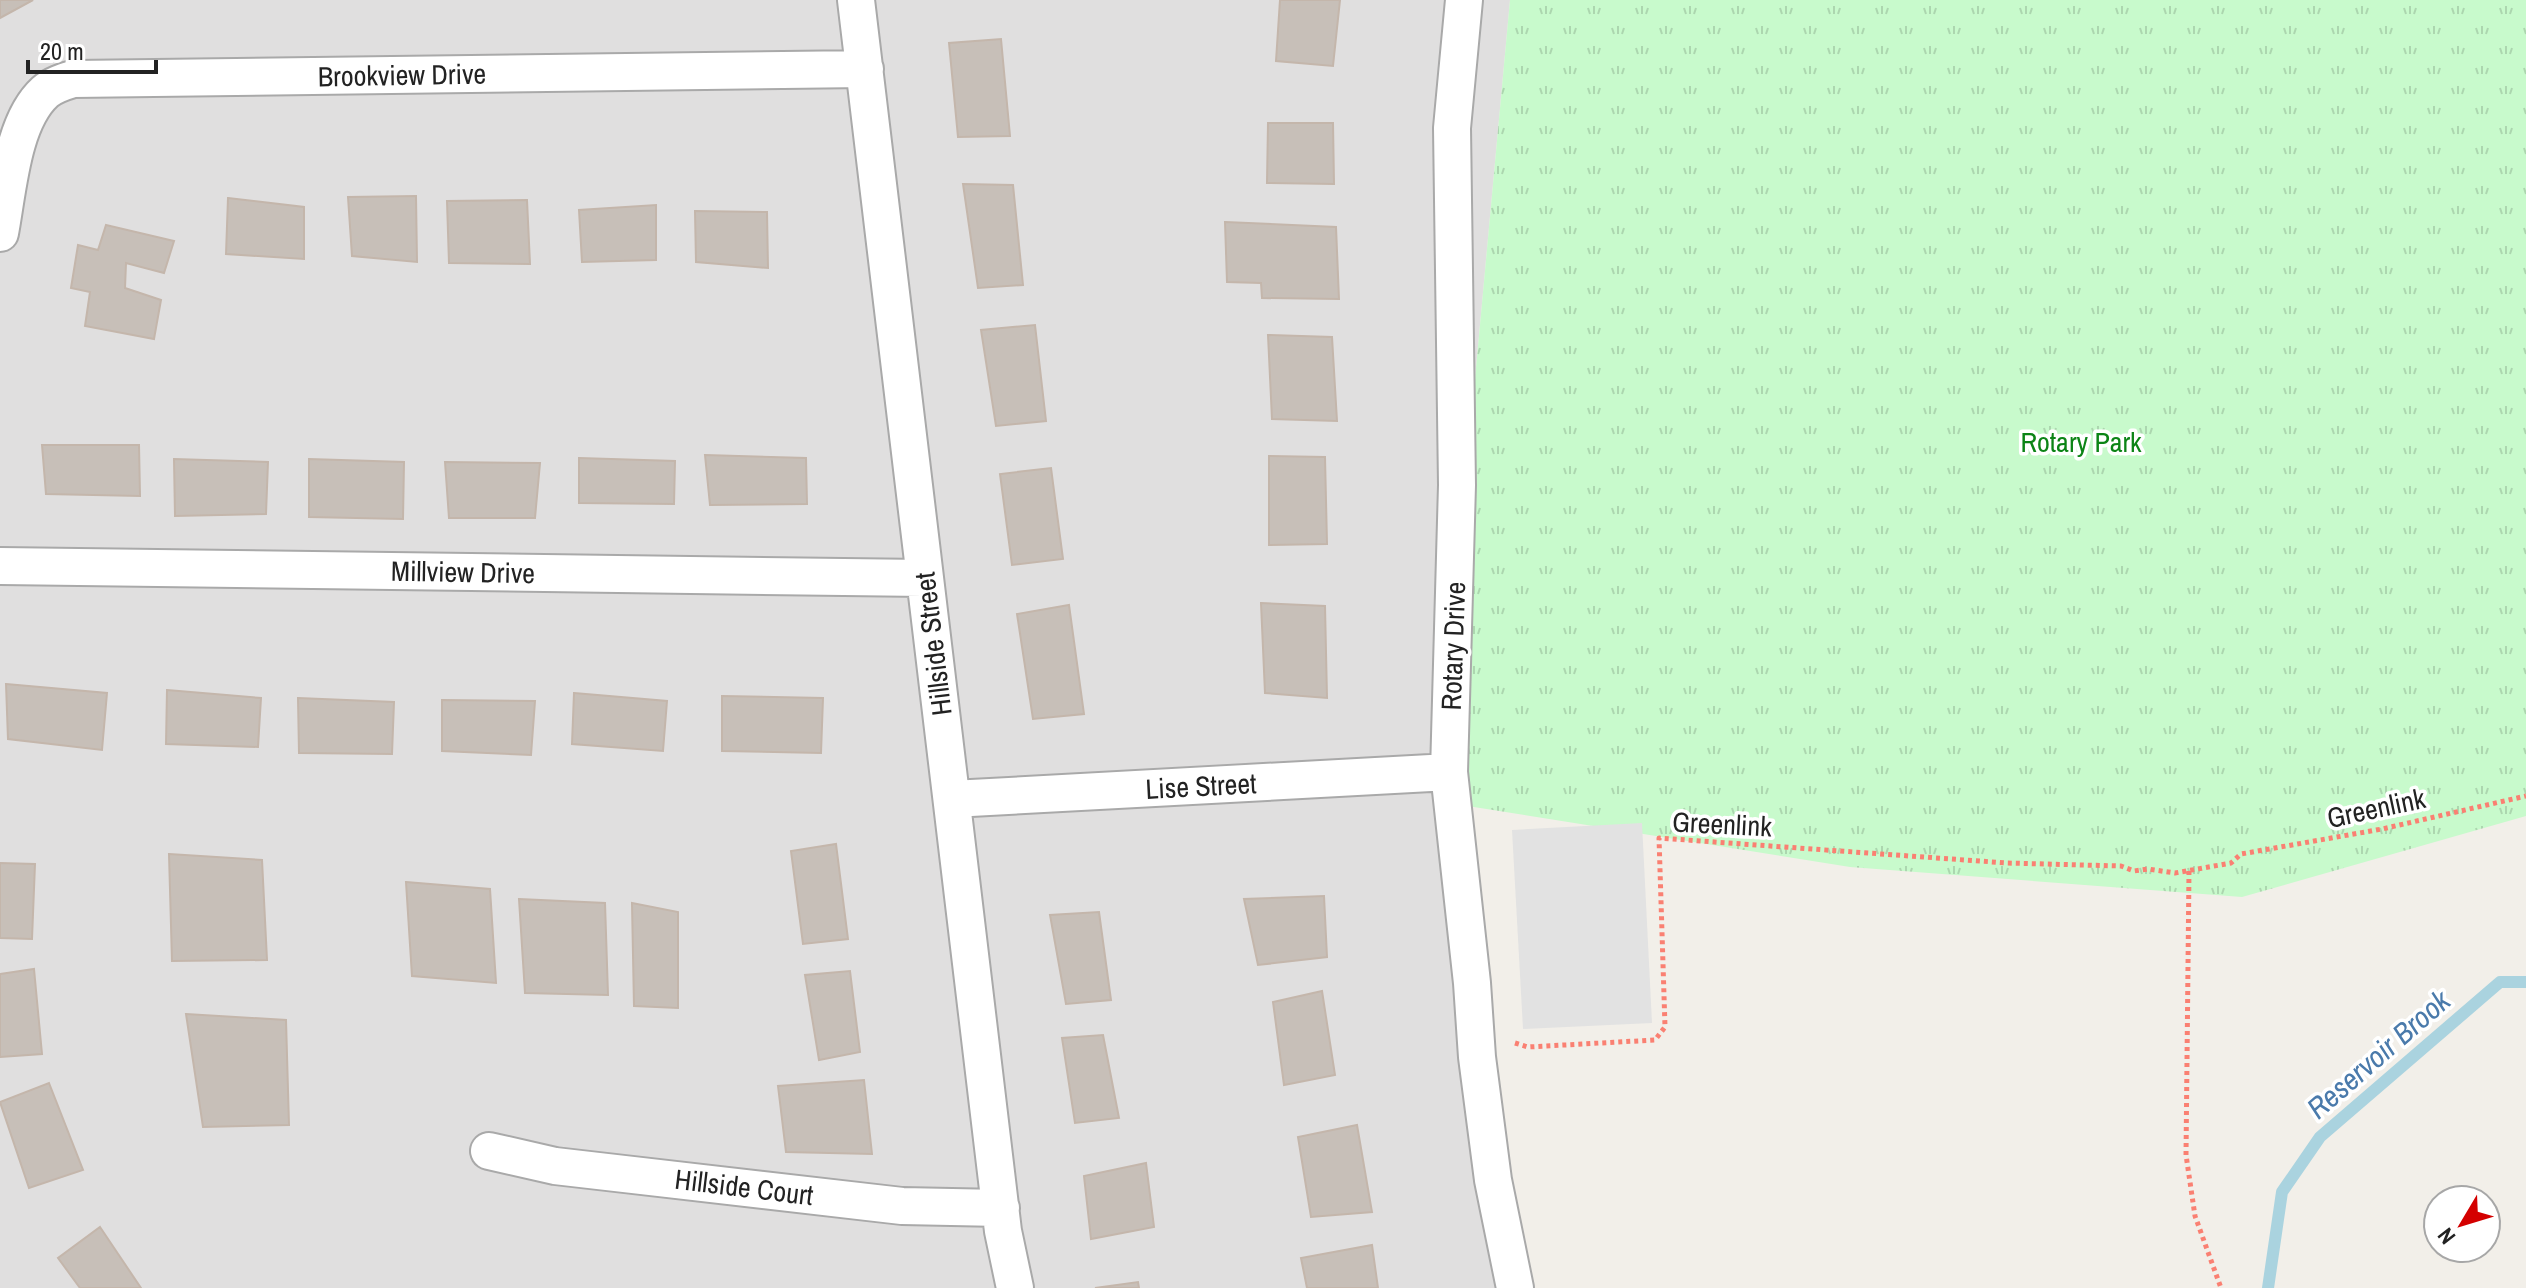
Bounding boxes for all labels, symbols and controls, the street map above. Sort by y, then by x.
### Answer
scale bar [28,24,156,74]
text: 20 m [40,35,84,67]
street label: Brookview Drive [317,55,487,95]
park label: Rotary Park [2020,423,2142,461]
street label: Millview Drive [391,552,535,592]
street label: Hillside Street [905,570,961,718]
street label: Rotary Drive [1432,581,1474,711]
street label: Lise Street [1145,764,1257,808]
street label: Greenlink [2323,779,2429,837]
street label: Greenlink [1671,802,1773,846]
water label: Reservoir Brook [2298,979,2459,1127]
street label: Hillside Court [673,1160,815,1214]
north arrow [2422,1184,2502,1264]
text: N [2430,1222,2462,1251]

